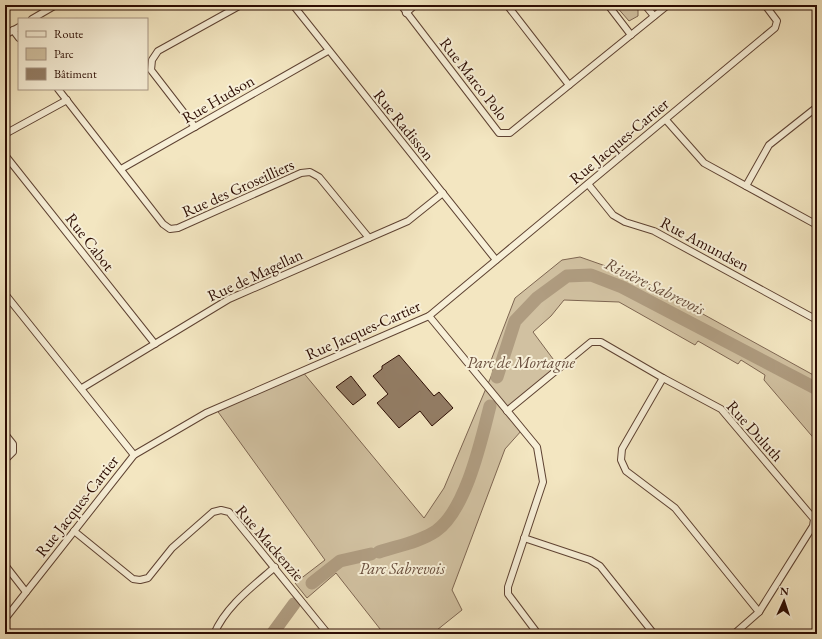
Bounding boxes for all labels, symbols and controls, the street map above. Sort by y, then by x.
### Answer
legend [18,18,148,90]
text: Route [54,26,84,42]
street label: Rue Marco Polo [435,33,513,125]
text: Parc [54,46,74,62]
text: Bâtiment [54,66,97,82]
street label: Rue Hudson [178,70,258,128]
street label: Rue Radisson [369,85,440,165]
street label: Rue Jacques-Cartier [565,93,674,189]
street label: Rue des Groseilliers [179,154,297,222]
street label: Rue Cabot [61,209,119,275]
street label: Rue Amundsen [657,212,754,276]
street label: Rue de Magellan [204,243,307,306]
water label: Rivière Sabrevois [601,252,709,320]
street label: Rue Jacques-Cartier [302,295,424,365]
park label: Parc de Mortagne [467,352,576,373]
street label: Rue Duluth [722,396,788,466]
street label: Rue Jacques-Cartier [31,450,124,561]
street label: Rue Mackenzie [231,500,309,586]
park label: Parc Sabrevois [359,558,445,579]
north arrow [764,581,804,621]
text: N [780,584,789,598]

